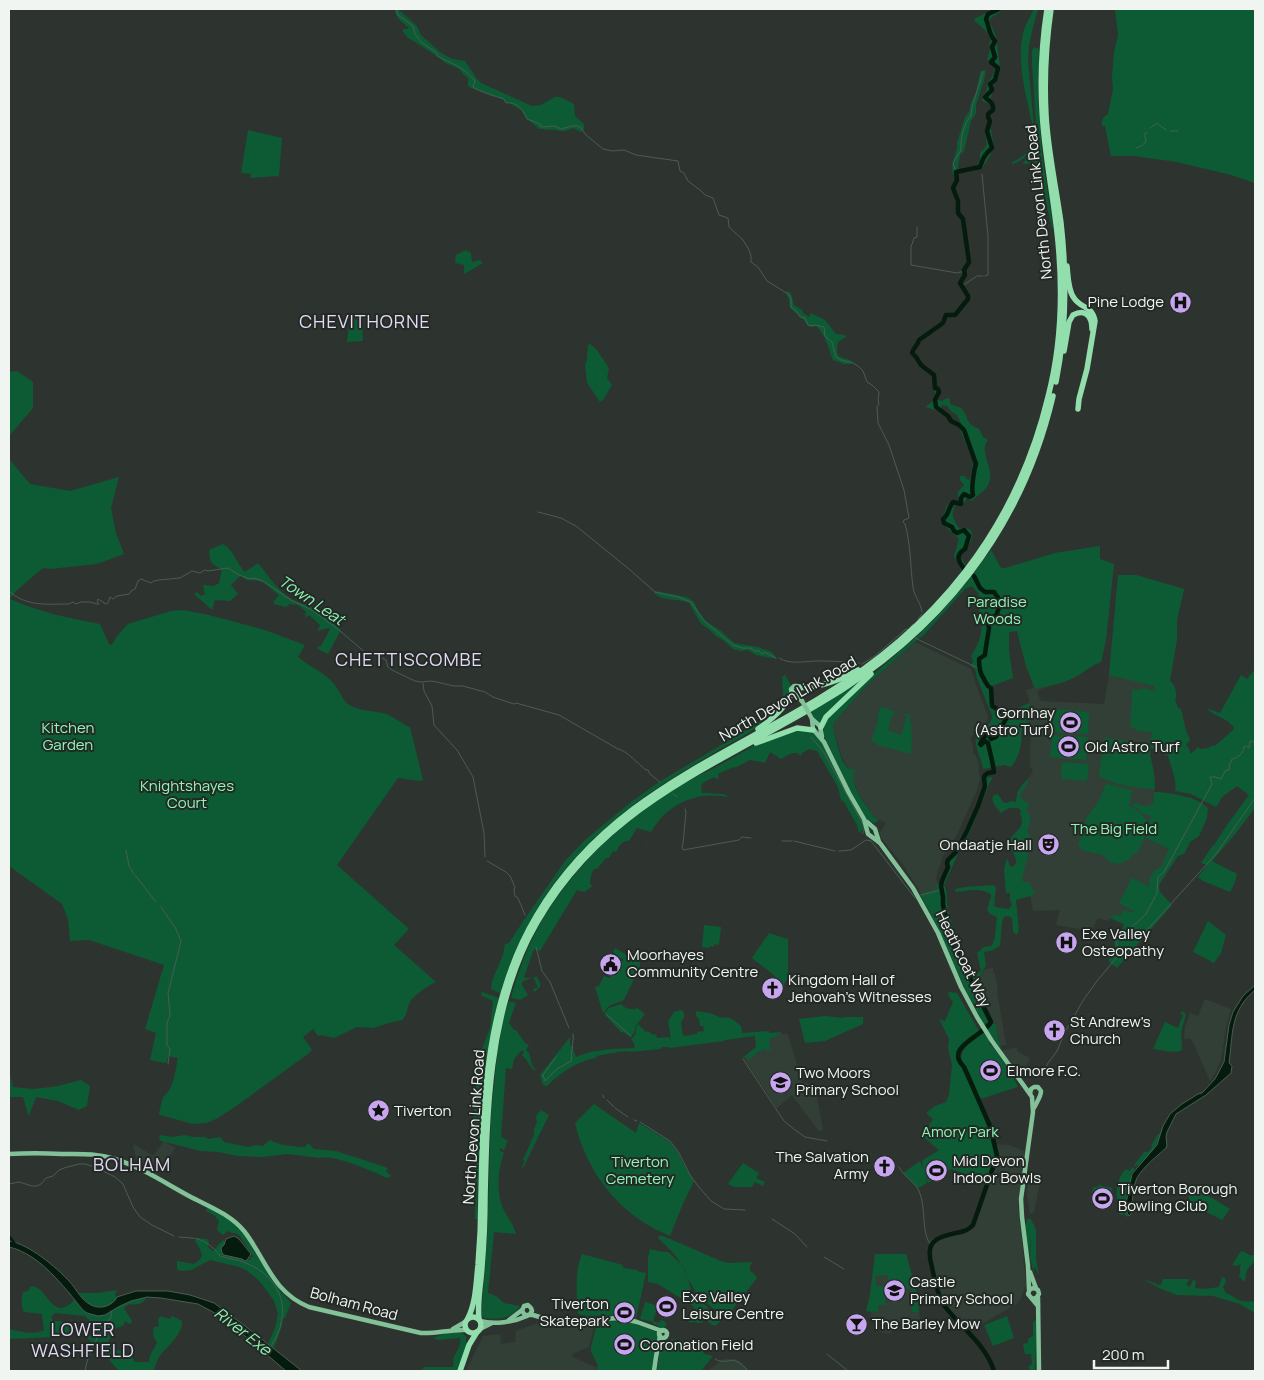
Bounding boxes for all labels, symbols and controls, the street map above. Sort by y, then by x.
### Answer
street label: North Devon Link Road [1020,124,1057,280]
hospital icon: Pine Lodge [1168,290,1192,314]
place label: Pine Lodge [1088,291,1164,312]
district label: CHEVITHORNE [299,309,431,333]
water label: Town Leat [275,570,351,631]
park label: Paradise Woods [967,591,1027,629]
district label: CHETTISCOMBE [335,647,483,671]
street label: North Devon Link Road [715,651,860,746]
place label: Gornhay (Astro Turf) [974,702,1055,740]
sports icon: Gornhay (Astro Turf) [1059,710,1083,734]
park label: Kitchen Garden [42,717,94,755]
sports icon: Old Astro Turf [1057,735,1081,759]
place label: Old Astro Turf [1085,736,1180,757]
park label: Knightshayes Court [140,775,234,813]
park label: The Big Field [1071,818,1157,839]
theatre icon: Ondaatje Hall [1036,833,1060,857]
place label: Ondaatje Hall [940,834,1032,855]
street label: Heathcoat Way [931,907,996,1011]
place label: Exe Valley Osteopathy [1082,923,1164,961]
hospital icon: Exe Valley Osteopathy [1054,931,1078,955]
place label: Moorhayes Community Centre [627,944,759,982]
public building icon: Moorhayes Community Centre [599,952,623,976]
place label: Kingdom Hall of Jehovah's Witnesses [788,969,932,1007]
church icon: Kingdom Hall of Jehovah's Witnesses [760,977,784,1001]
place label: St Andrew's Church [1070,1011,1151,1049]
church icon: St Andrew's Church [1042,1019,1066,1043]
street label: North Devon Link Road [458,1049,489,1205]
sports icon: Elmore F.C. [979,1059,1003,1083]
place label: Elmore F.C. [1007,1060,1081,1081]
place label: Two Moors Primary School [796,1062,899,1100]
school or university icon: Two Moors Primary School [768,1070,792,1094]
place icon: Tiverton [366,1099,390,1123]
place label: Tiverton [394,1100,452,1121]
park label: Amory Park [921,1121,999,1142]
place label: The Salvation Army [775,1146,869,1184]
place label: Mid Devon Indoor Bowls [953,1150,1041,1188]
park label: Tiverton Cemetery [606,1151,674,1189]
district label: BOLHAM [93,1152,171,1176]
church icon: The Salvation Army [873,1154,897,1178]
sports icon: Mid Devon Indoor Bowls [925,1158,949,1182]
place label: Tiverton Borough Bowling Club [1118,1178,1237,1216]
sports icon: Tiverton Borough Bowling Club [1090,1186,1114,1210]
place label: Castle Primary School [910,1271,1013,1309]
school or university icon: Castle Primary School [882,1279,906,1303]
street label: Bolham Road [308,1282,400,1325]
place label: Exe Valley Leisure Centre [682,1286,784,1324]
place label: Tiverton Skatepark [540,1293,610,1331]
sports icon: Exe Valley Leisure Centre [654,1294,678,1318]
sports icon: Tiverton Skatepark [613,1301,637,1325]
water label: River Exe [210,1302,277,1361]
bar icon: The Barley Mow [844,1312,868,1336]
place label: The Barley Mow [872,1313,981,1334]
district label: LOWER WASHFIELD [31,1317,135,1362]
sports icon: Coronation Field [612,1333,636,1357]
place label: Coronation Field [640,1334,753,1355]
scale bar [1094,1338,1168,1370]
text: 200 m [1102,1344,1145,1365]

